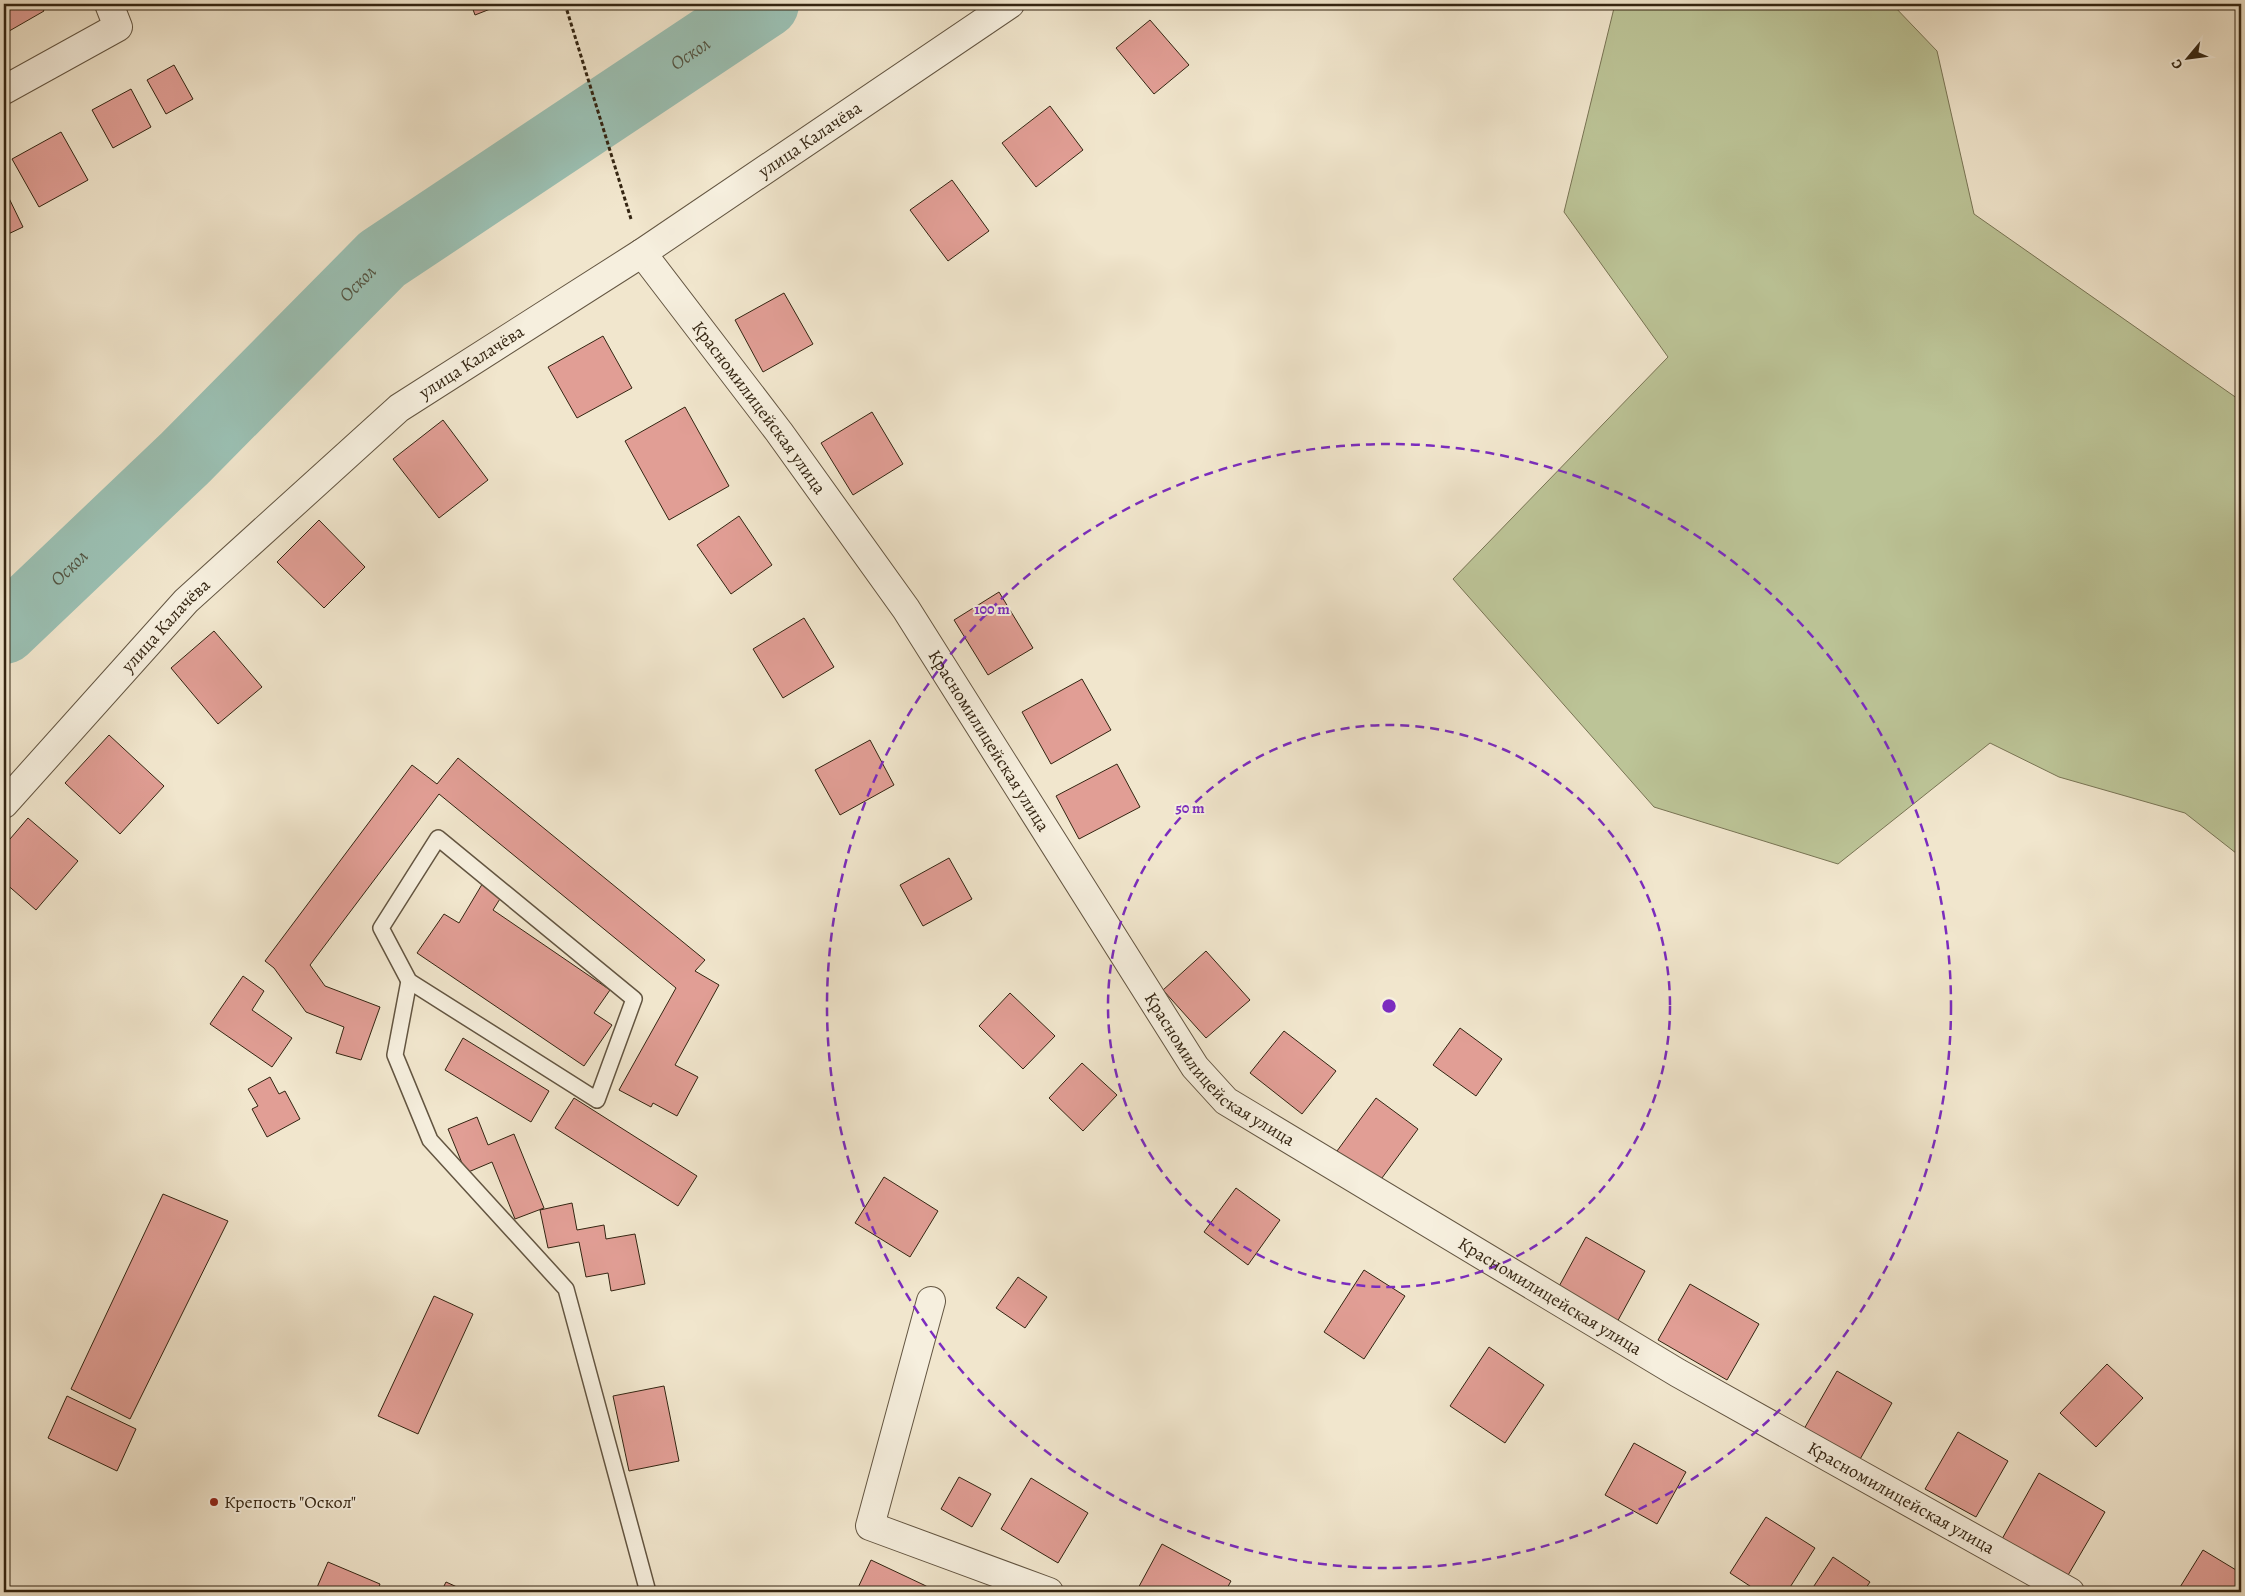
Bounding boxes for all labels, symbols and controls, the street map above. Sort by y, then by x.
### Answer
water label: Оскол [665,31,716,76]
north arrow [2162,32,2212,82]
text: С [2166,55,2187,72]
street label: улица Калачёва [753,95,867,184]
water label: Оскол [333,259,382,308]
street label: Красномилицейская улица [686,316,832,500]
street label: улица Калачёва [413,319,529,405]
water label: Оскол [45,543,94,592]
street label: улица Калачёва [115,573,216,678]
text: 100 m [974,599,1010,619]
street label: Красномилицейская улица [923,645,1056,837]
text: 50 m [1175,798,1205,818]
street label: Красномилицейская улица [1139,988,1300,1152]
centre of rings [1380,997,1398,1015]
street label: Красномилицейская улица [1454,1231,1647,1361]
street label: Красномилицейская улица [1803,1436,2000,1560]
place label: Крепость "Оскол" [224,1490,356,1514]
marker: Крепость "Оскол" [208,1496,220,1508]

